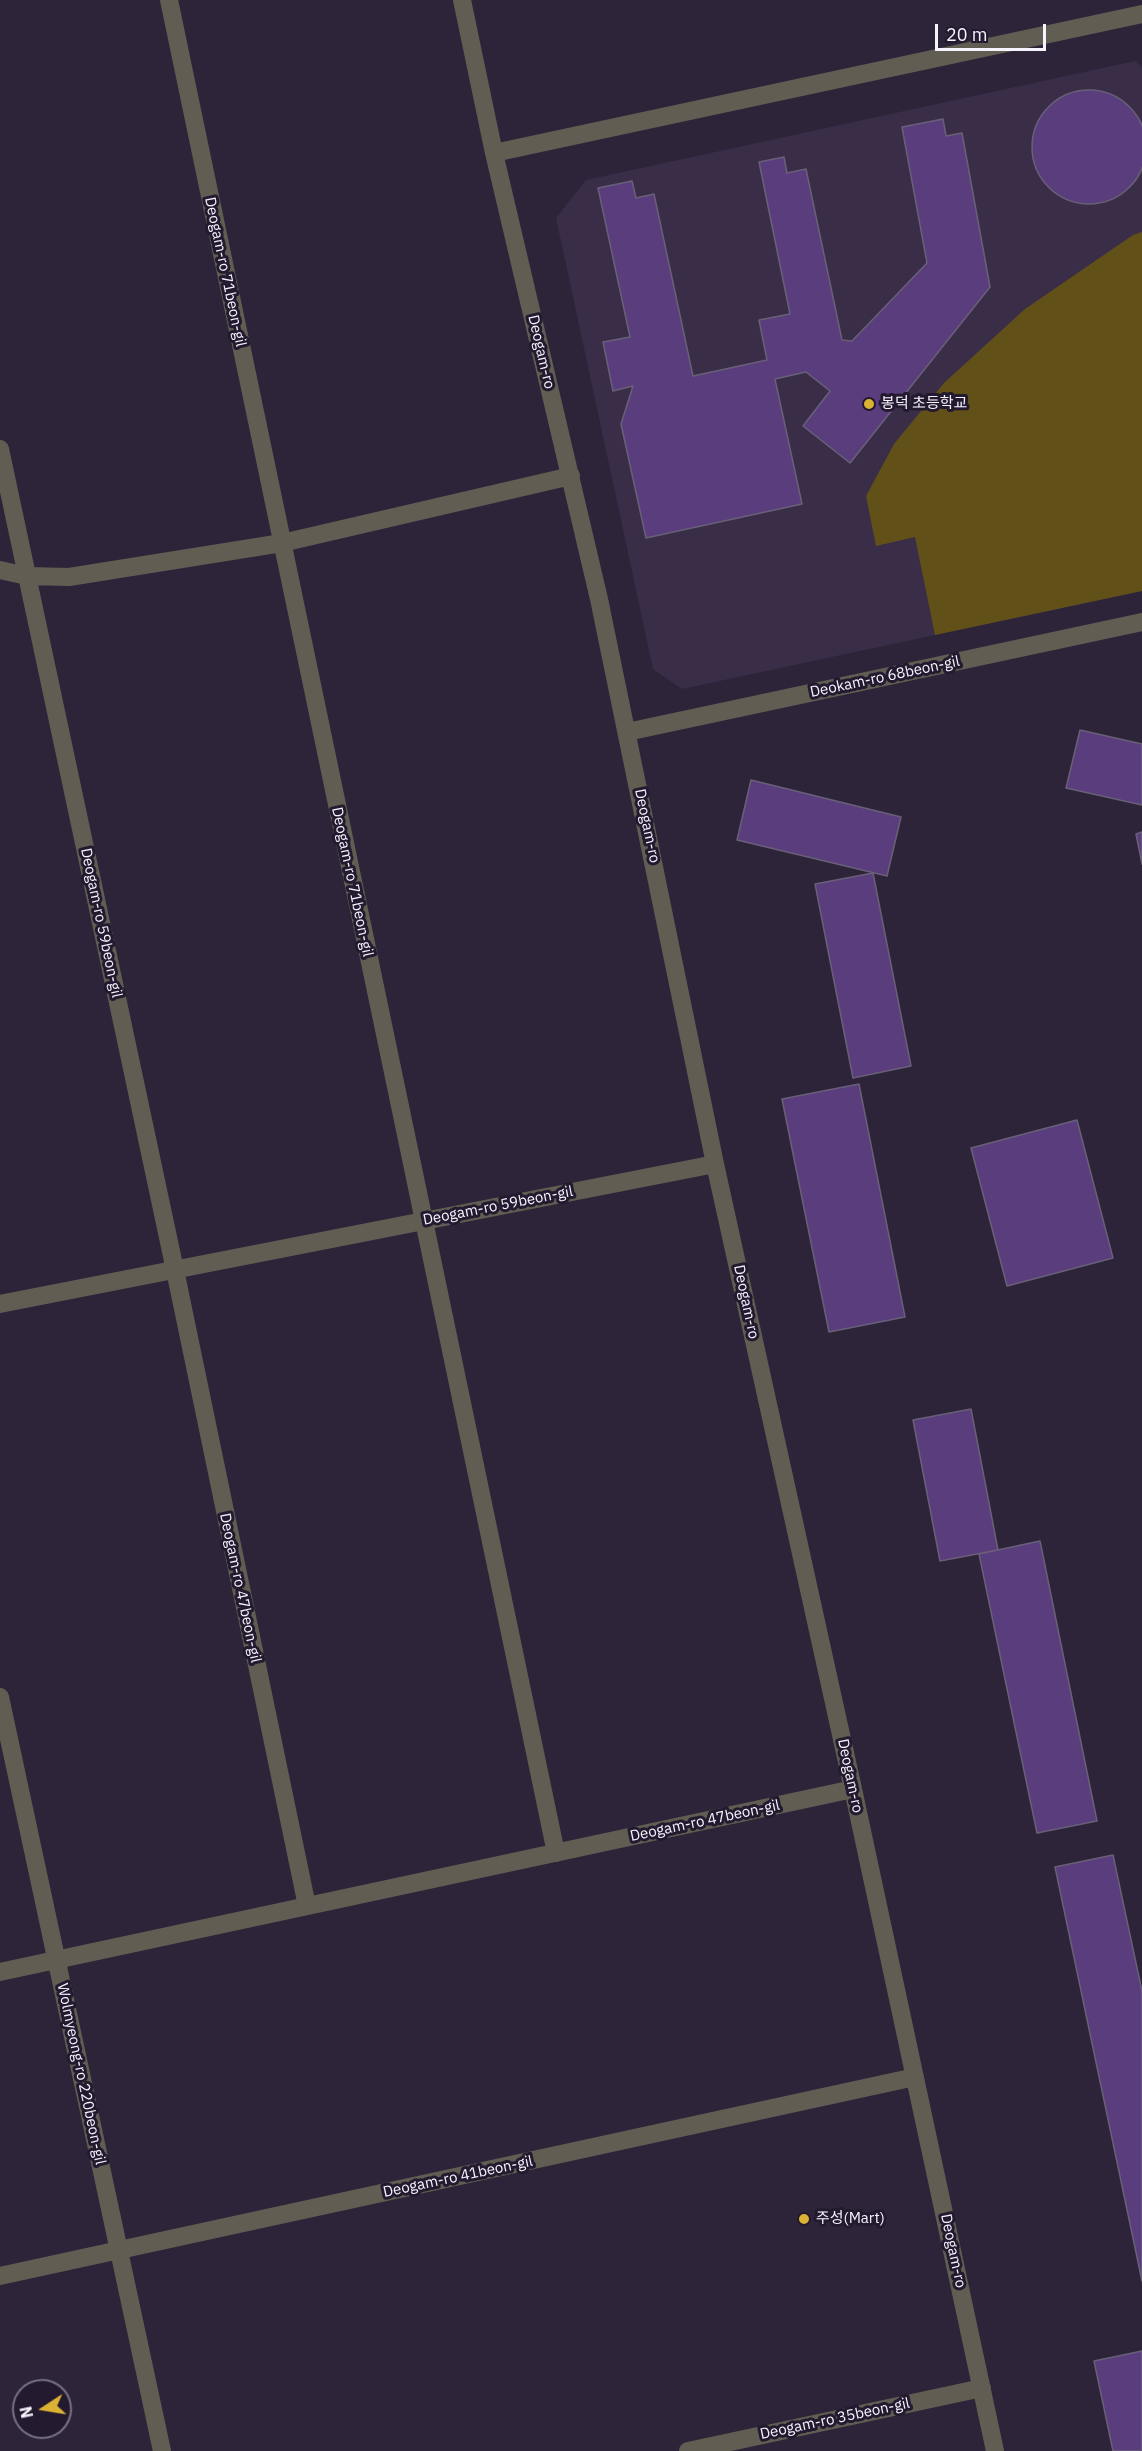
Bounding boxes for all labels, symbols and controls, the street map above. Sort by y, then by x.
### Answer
scale bar [938,12,1049,50]
text: 20 m [946,23,988,46]
street label: Deogam-ro 71beon-gil [200,195,250,349]
street label: Deogam-ro [524,313,558,391]
place label: 봉덕 초등학교 [881,395,967,413]
marker: 봉덕 초등학교 [862,397,876,411]
street label: Deokam-ro 68beon-gil [809,652,961,702]
street label: Deogam-ro [630,787,664,865]
street label: Deogam-ro 71beon-gil [327,805,377,959]
street label: Deogam-ro 59beon-gil [76,846,126,1000]
street label: Deogam-ro 59beon-gil [421,1183,575,1229]
street label: Deogam-ro [729,1263,763,1341]
street label: Deogam-ro 47beon-gil [215,1511,265,1665]
street label: Deogam-ro [833,1737,867,1815]
street label: Deogam-ro 47beon-gil [628,1796,782,1846]
street label: Wolmyeong-ro 220beon-gil [53,1982,109,2166]
street label: Deogam-ro 41beon-gil [381,2152,535,2202]
place label: 주성(Mart) [816,2210,885,2228]
marker: 주성(Mart) [797,2212,811,2226]
street label: Deogam-ro [936,2212,970,2290]
north arrow [12,2379,72,2439]
street label: Deogam-ro 35beon-gil [758,2394,912,2444]
text: N [15,2405,37,2420]

